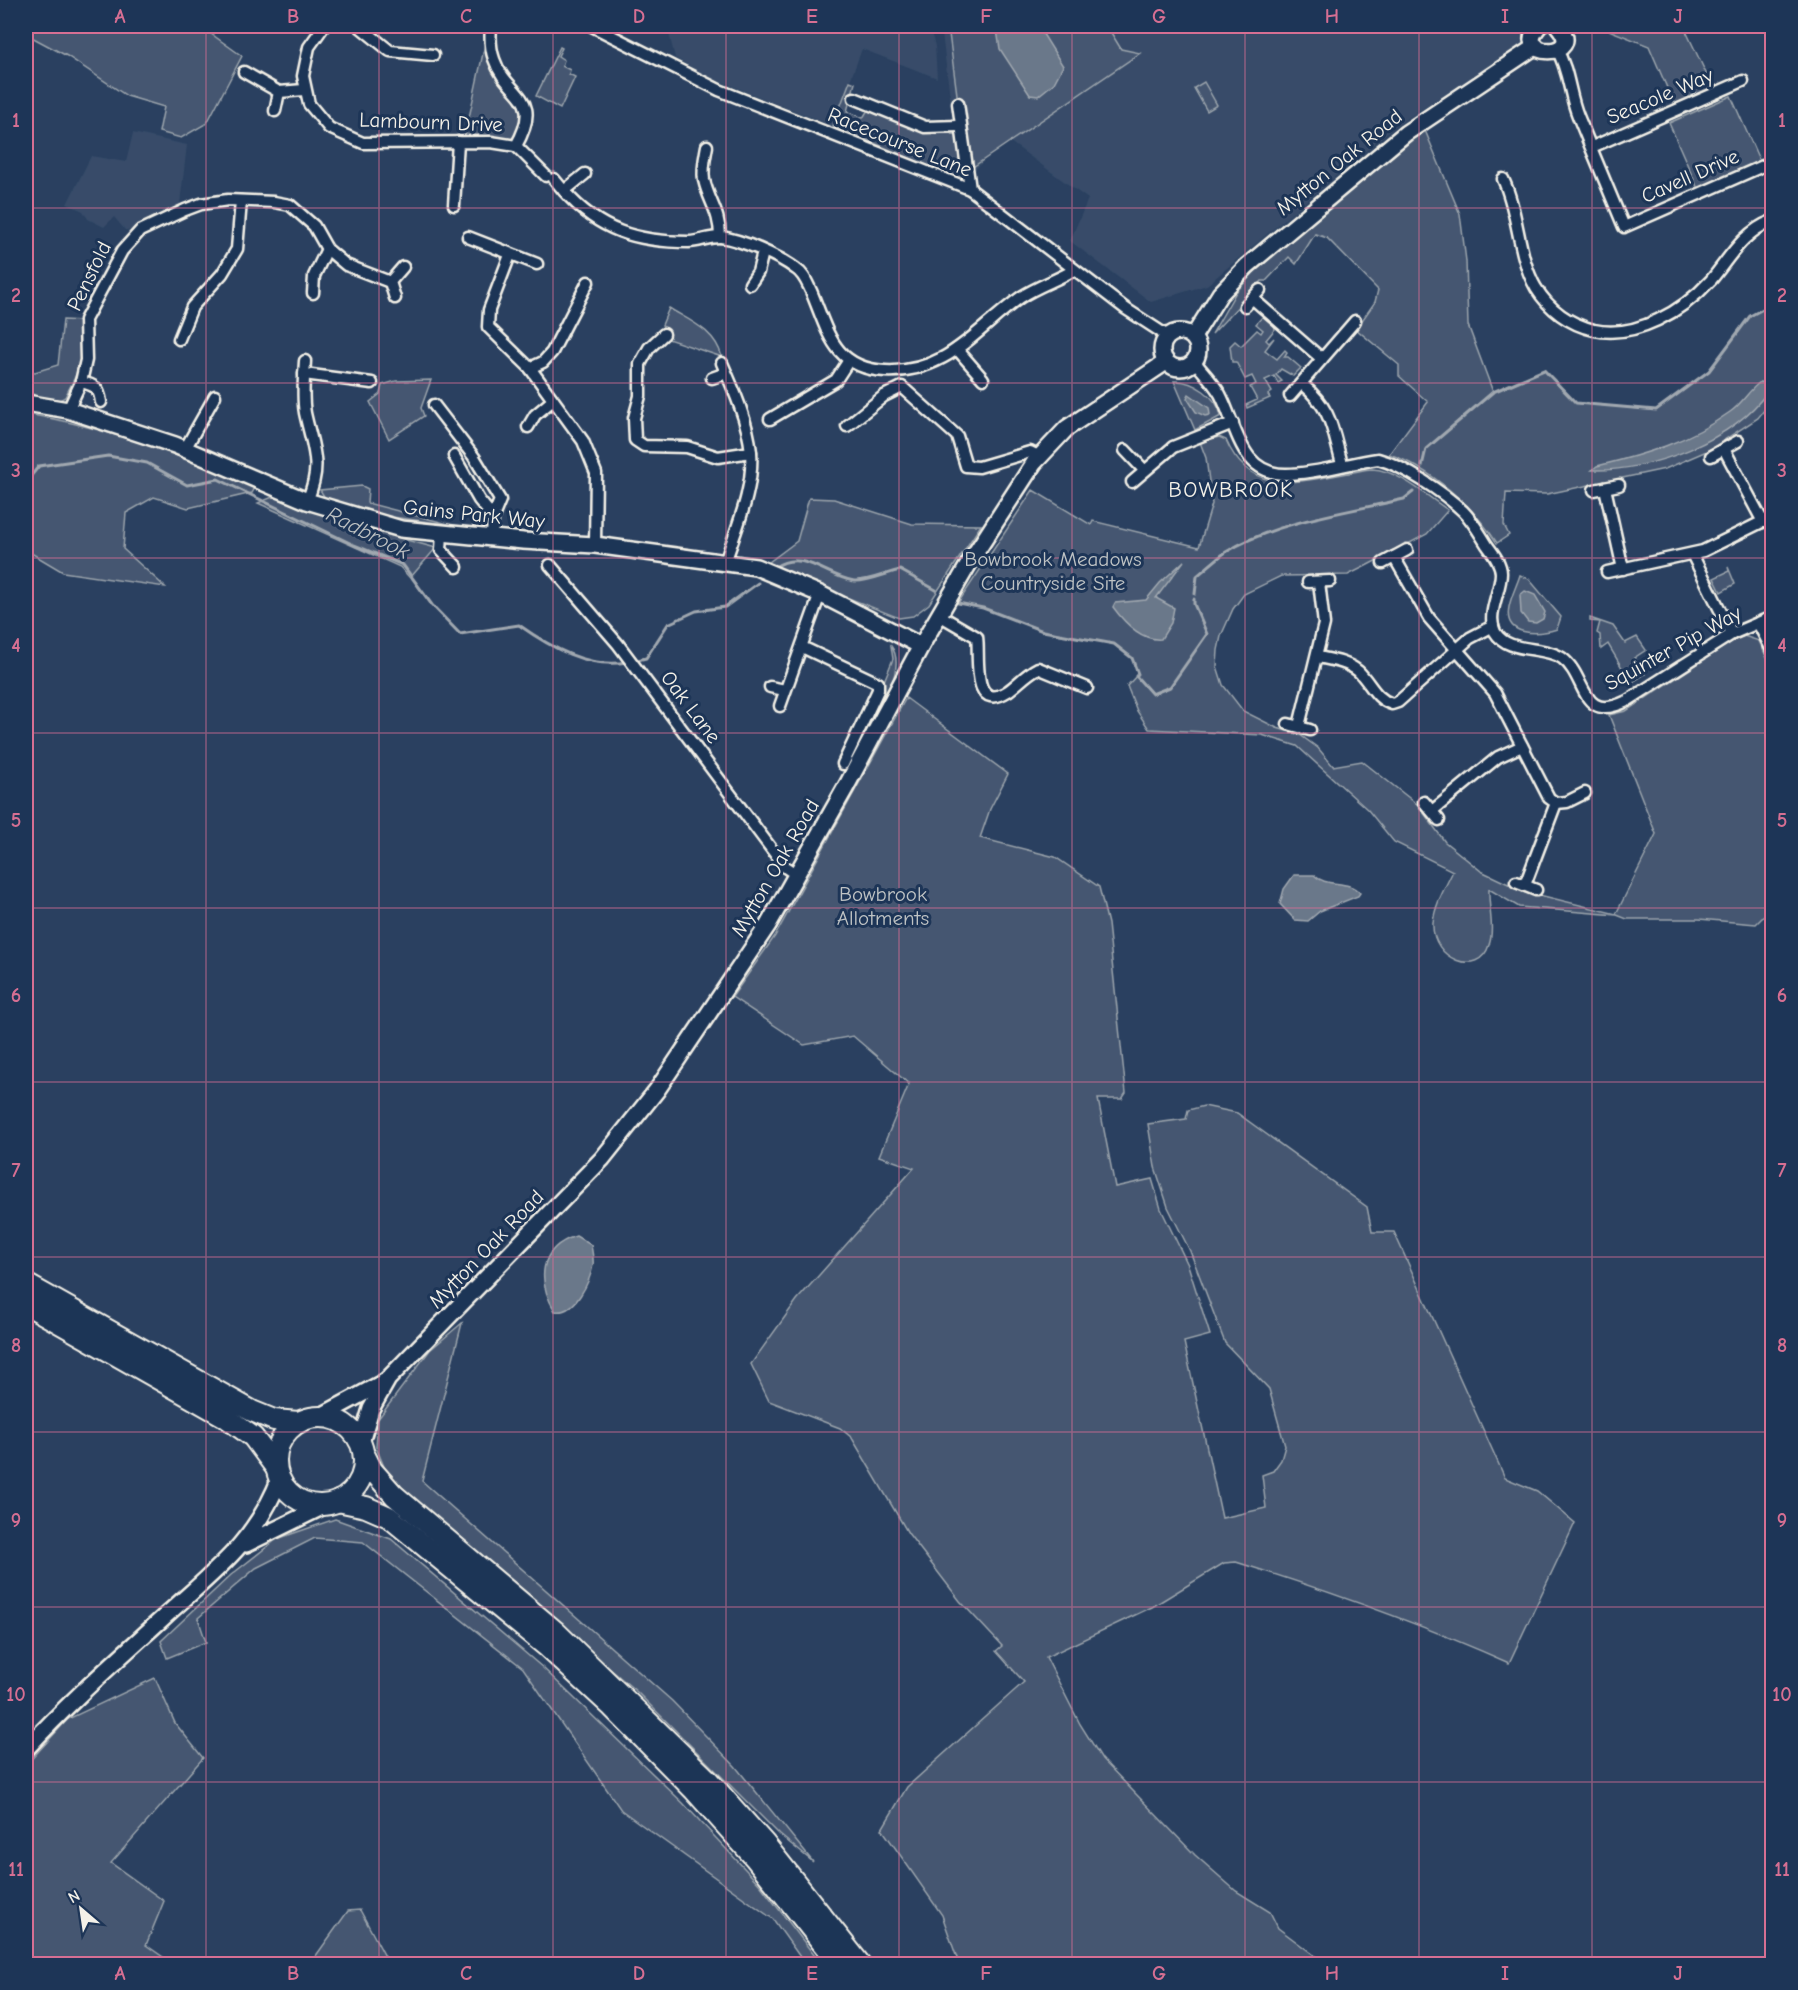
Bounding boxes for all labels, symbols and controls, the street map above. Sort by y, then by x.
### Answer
text: A [114,5,126,28]
text: B [287,5,299,28]
text: C [460,5,472,28]
text: D [633,5,645,28]
text: E [806,5,818,28]
text: F [980,5,992,28]
text: G [1152,5,1166,28]
text: H [1325,5,1339,28]
text: I [1501,5,1509,28]
text: J [1673,5,1683,28]
street label: Seacole Way [1603,63,1717,129]
street label: Racecourse Lane [824,102,976,182]
street label: Mytton Oak Road [1271,104,1407,220]
street label: Lambourn Drive [359,108,503,136]
text: 1 [12,109,20,132]
text: 1 [1778,109,1786,132]
street label: Cavell Drive [1638,144,1742,208]
street label: Pensfold [62,237,116,315]
text: 2 [11,284,21,307]
text: 2 [1777,284,1787,307]
text: 3 [11,459,21,482]
text: 3 [1777,459,1787,482]
district label: BOWBROOK [1168,477,1294,503]
street label: Gains Park Way [402,495,547,533]
water label: Radbrook [322,501,414,565]
park label: Bowbrook Meadows Countryside Site [964,547,1142,595]
street label: Squinter Pip Way [1600,600,1746,695]
text: 4 [11,634,21,657]
text: 4 [1777,634,1787,657]
street label: Oak Lane [656,666,726,748]
street label: Mytton Oak Road [726,795,824,941]
text: 5 [11,809,21,832]
text: 5 [1777,809,1787,832]
park label: Bowbrook Allotments [837,882,929,930]
text: 6 [11,984,21,1007]
text: 6 [1777,984,1787,1007]
text: 7 [12,1159,21,1182]
text: 7 [1778,1159,1787,1182]
street label: Mytton Oak Road [424,1185,548,1313]
text: 8 [11,1334,21,1357]
text: 8 [1777,1334,1787,1357]
text: 9 [11,1509,21,1532]
text: 9 [1777,1509,1787,1532]
text: 10 [6,1683,26,1706]
text: 10 [1772,1683,1792,1706]
text: 11 [8,1858,24,1881]
text: 11 [1774,1858,1790,1881]
north arrow [51,1879,111,1939]
text: N [65,1886,83,1907]
text: A [114,1962,126,1985]
text: B [287,1962,299,1985]
text: C [460,1962,472,1985]
text: D [633,1962,645,1985]
text: E [806,1962,818,1985]
text: F [980,1962,992,1985]
text: G [1152,1962,1166,1985]
text: H [1325,1962,1339,1985]
text: I [1501,1962,1509,1985]
text: J [1673,1962,1683,1985]

